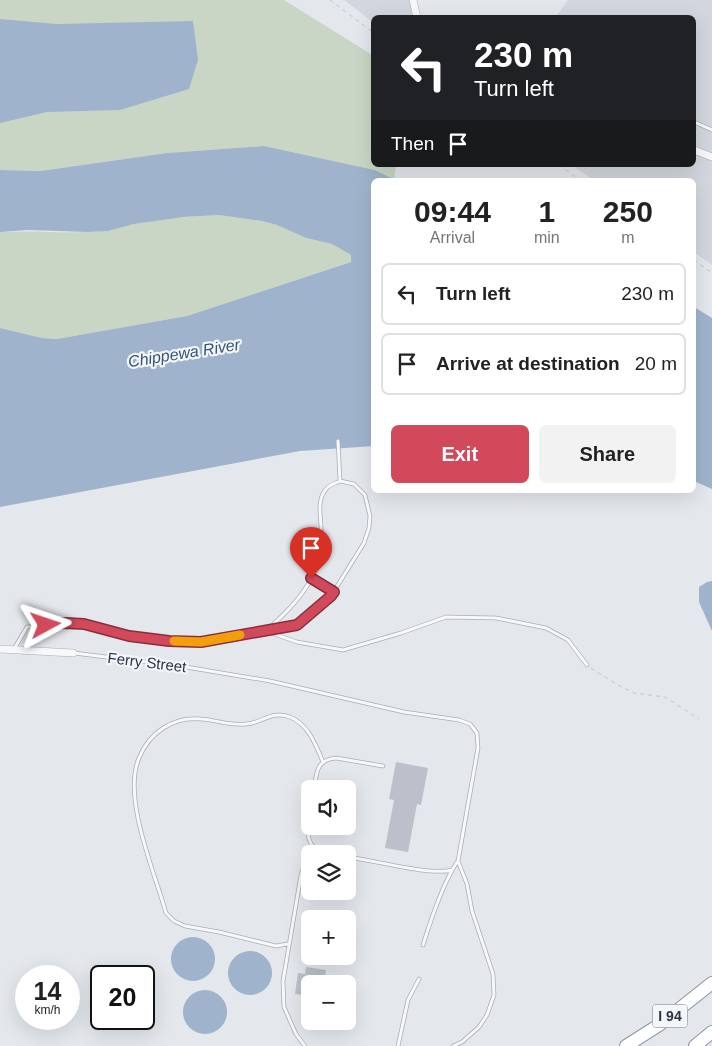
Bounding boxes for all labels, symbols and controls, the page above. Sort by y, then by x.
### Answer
icon: left [391,35,456,100]
text: 230 m [474,35,573,74]
text: Turn left [474,76,554,101]
icon: arrive [444,130,472,158]
text: Then [391,133,434,154]
text: 09:44 [414,195,491,228]
text: 1 [538,195,555,228]
text: 250 [603,195,653,228]
text: Arrival [430,229,475,246]
text: min [534,229,560,246]
text: m [621,229,634,246]
icon: left [393,280,421,308]
text: Turn left [436,283,511,304]
text: 230 m [621,283,674,304]
water label: Chippewa River [127,336,242,370]
icon: arrive [393,350,421,378]
text: Arrive at destination [436,353,620,374]
text: 20 m [635,353,677,374]
button: Exit [391,425,529,483]
button: Share [539,425,676,483]
pin [290,527,332,578]
icon: arrive [297,534,325,562]
position arrow [19,598,71,650]
street label: Ferry Street [107,649,188,675]
map controls [301,780,356,1030]
button: sound [301,780,356,835]
button: layers [301,845,356,900]
button: + [301,910,356,965]
speed limit sign: 20 [90,965,155,1030]
button: − [301,975,356,1030]
text: 14 [34,977,61,1005]
text: km/h [34,1003,61,1017]
road number: I 94 [652,1004,688,1028]

